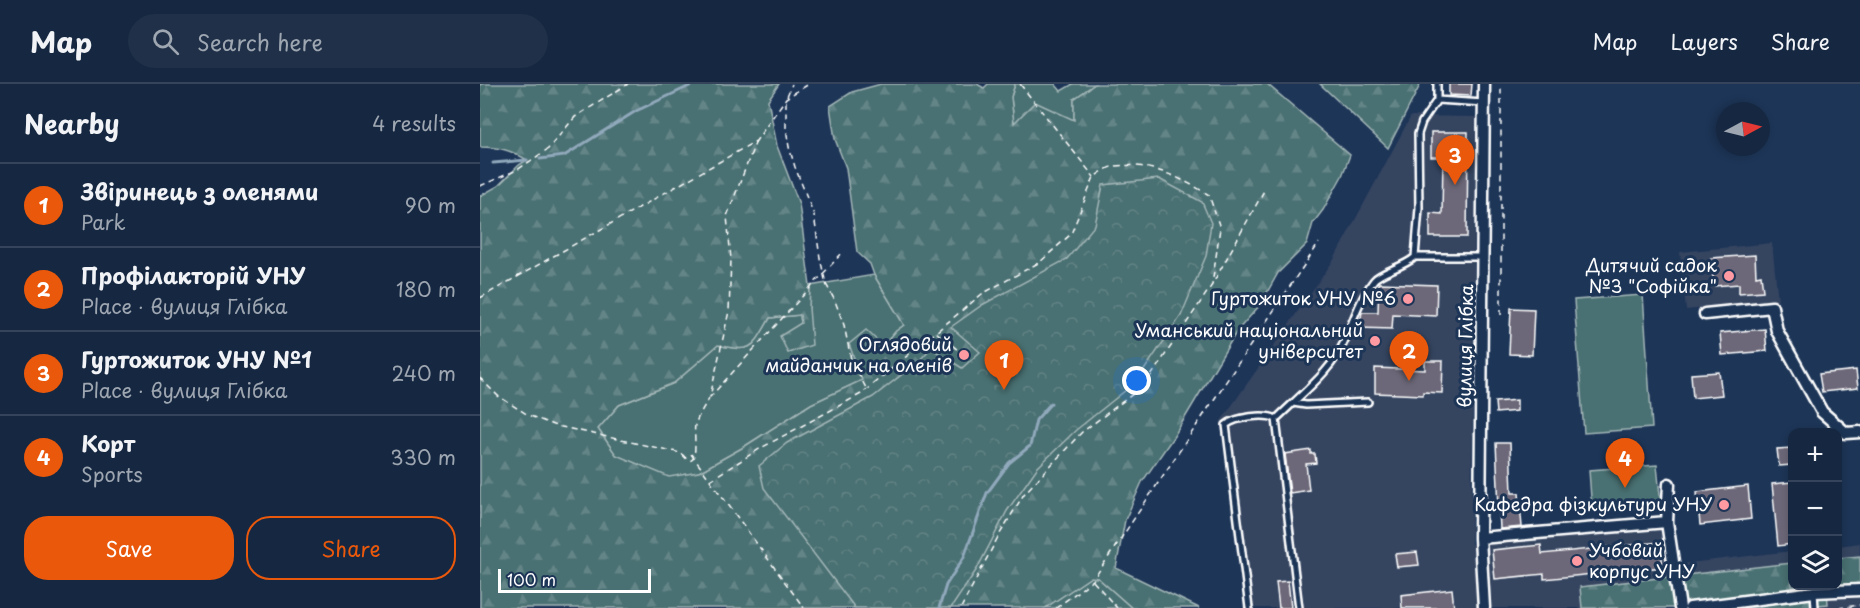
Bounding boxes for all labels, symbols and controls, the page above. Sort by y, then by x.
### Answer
search box [128,14,548,68]
text: Map [30,20,92,63]
icon: search [149,25,182,58]
text: Search here [197,25,323,58]
text: Map [1593,25,1637,57]
text: Layers [1670,25,1738,57]
text: Share [1771,25,1830,57]
north arrow [1716,102,1770,156]
text: Nearby [24,104,119,143]
text: 4 results [372,108,456,138]
pin: 3 [1436,135,1474,185]
text: Звіринець з оленями [81,174,318,207]
text: 1 [39,190,48,220]
text: 90 m [405,190,456,220]
text: Park [81,207,126,237]
place label: Дитячий садок №3 "Софійка" [1585,251,1717,299]
text: Профілакторій УНУ [81,258,305,291]
marker: Дитячий садок №3 "Софійка" [1722,269,1736,283]
text: 2 [36,274,51,304]
text: 180 m [396,274,456,304]
street label: вулиця Глібка [1450,283,1479,408]
place label: Гуртожиток УНУ №6 [1211,284,1396,311]
text: Place · вулиця Глібка [81,291,287,321]
marker: Гуртожиток УНУ №6 [1401,292,1415,306]
place label: Уманський національний університет [1135,316,1363,364]
place label: Оглядовий майданчик на оленів [765,330,952,378]
pin: 2 [1390,332,1428,381]
marker: Уманський національний університет [1368,334,1382,348]
pin: 1 [984,340,1024,390]
text: Гуртожиток УНУ №1 [81,342,312,375]
marker: Оглядовий майданчик на оленів [957,348,971,362]
text: 3 [37,358,50,388]
text: 240 m [391,358,456,388]
your location [1122,366,1151,395]
text: Place · вулиця Глібка [81,375,287,405]
text: Корт [81,426,135,459]
map controls [1788,428,1842,590]
button: + [1788,428,1842,482]
pin: 4 [1606,438,1644,488]
text: 4 [37,442,50,472]
text: 330 m [390,442,456,472]
text: Sports [81,459,143,489]
button: − [1788,482,1842,536]
place label: Кафедра фізкультури УНУ [1474,490,1713,517]
marker: Кафедра фізкультури УНУ [1717,498,1731,512]
button: Save [24,516,234,580]
button: Share [246,516,456,580]
place label: Учбовий корпус УНУ [1589,536,1695,584]
button: layers [1788,536,1842,590]
marker: Учбовий корпус УНУ [1570,554,1584,568]
scale bar [498,566,651,594]
text: 100 m [507,567,556,591]

